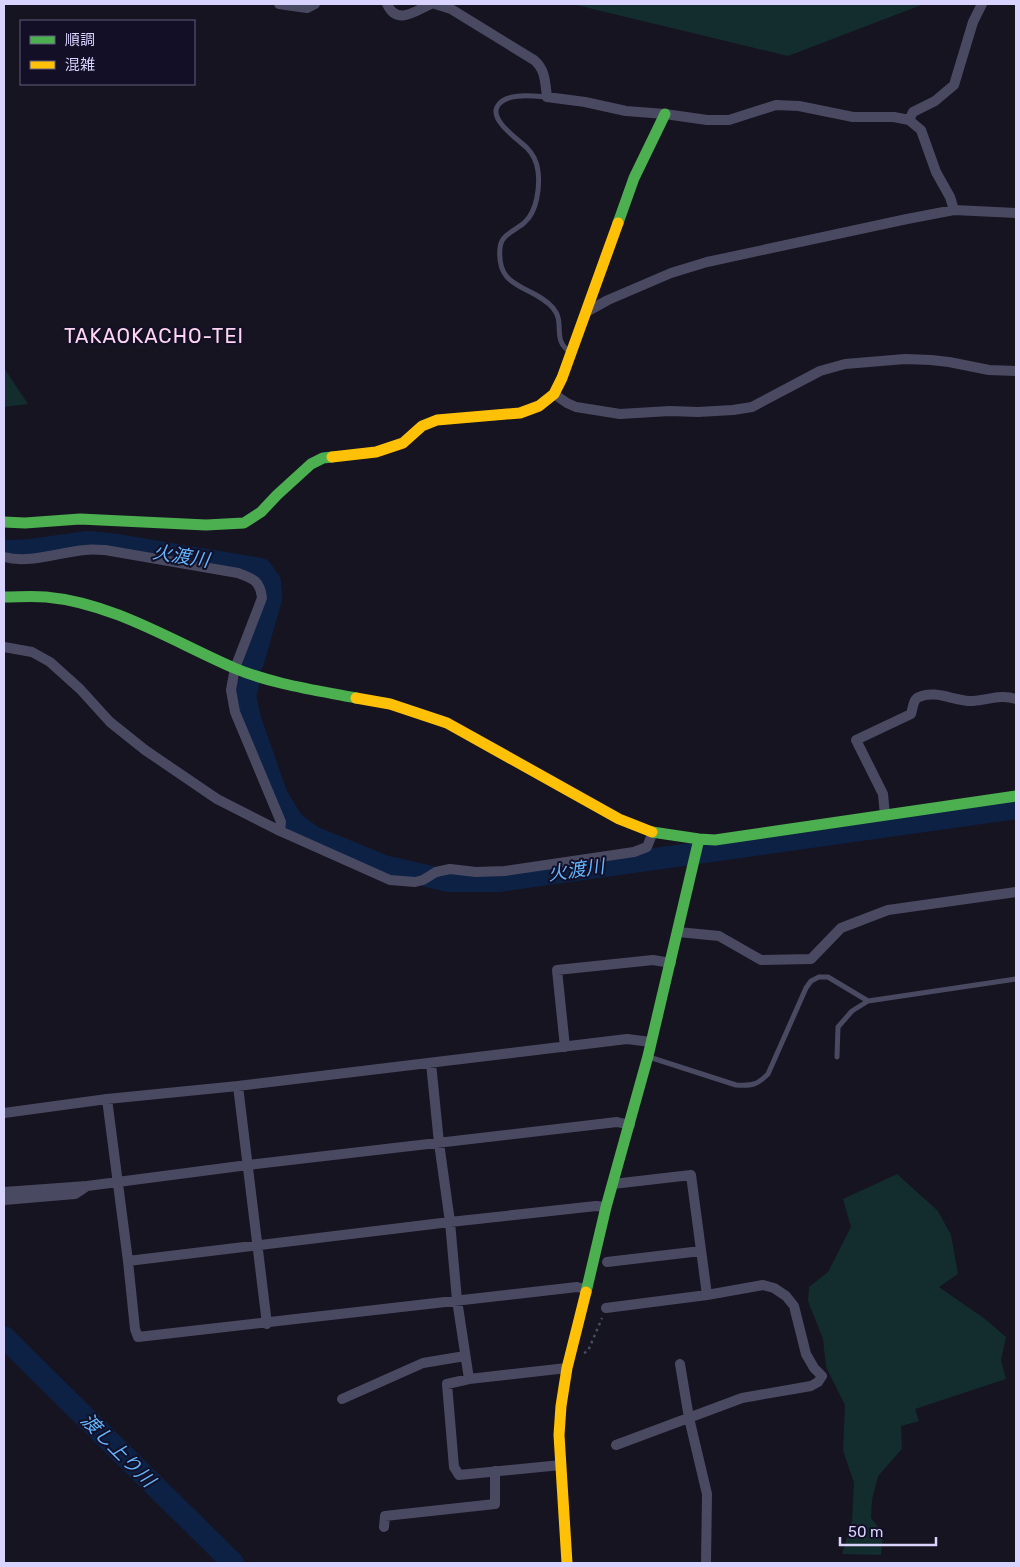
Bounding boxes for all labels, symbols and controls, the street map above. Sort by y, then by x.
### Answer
legend [20,20,195,85]
text: 順調 [65,31,95,49]
text: 混雑 [65,56,95,74]
district label: TAKAOKACHO-TEI [64,324,244,348]
water label: 火渡川 [151,540,213,572]
water label: 火渡川 [546,854,608,885]
water label: 渡し上り川 [76,1408,161,1493]
scale bar [840,1514,936,1546]
text: 50 m [848,1523,883,1541]

